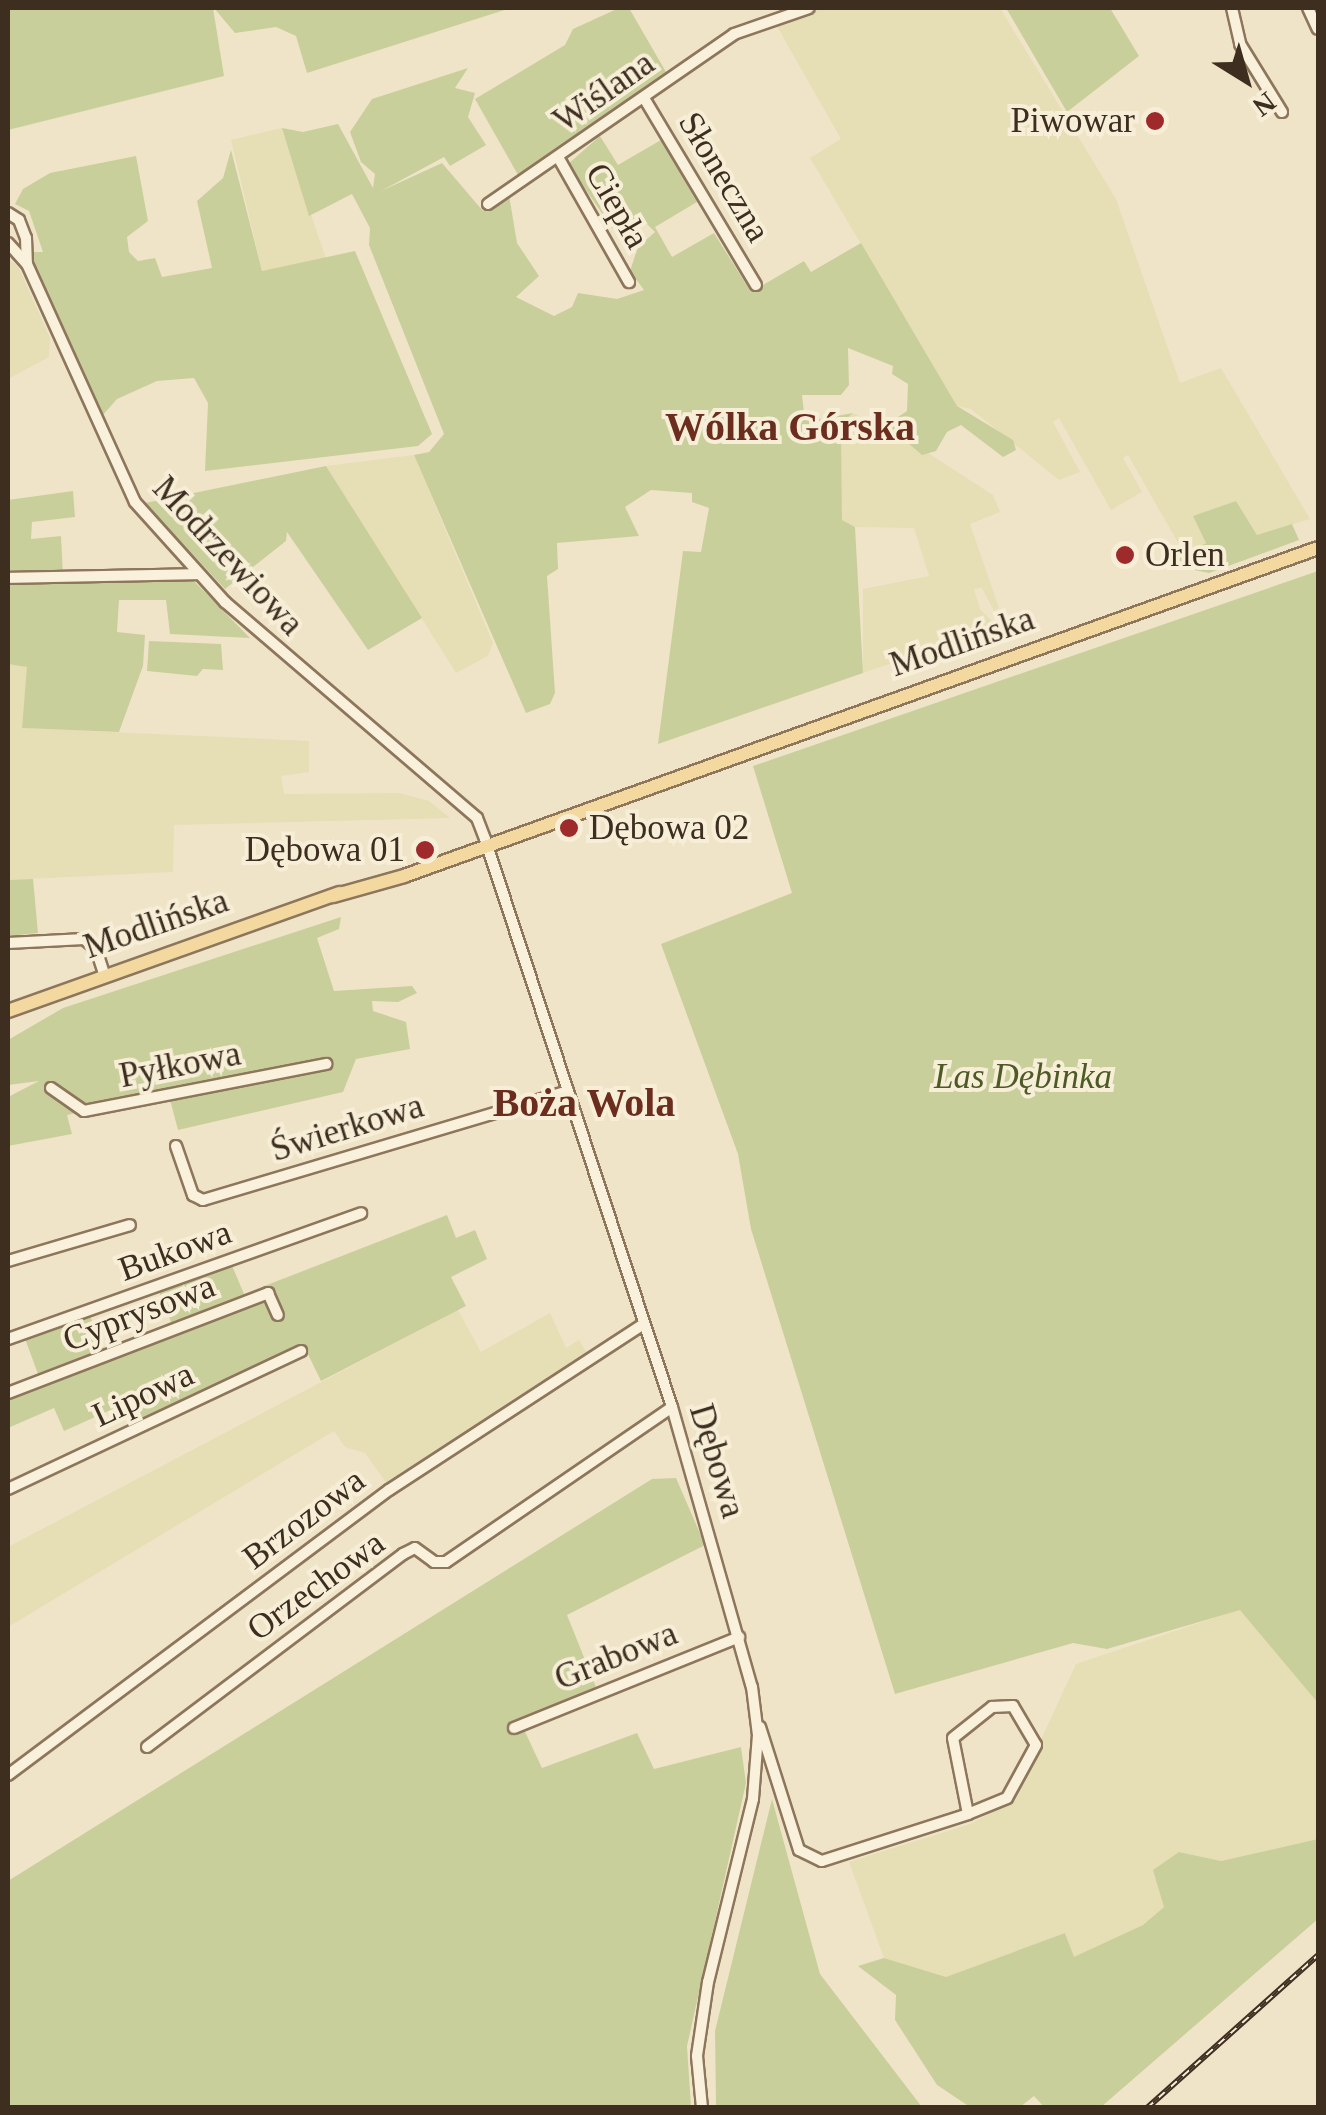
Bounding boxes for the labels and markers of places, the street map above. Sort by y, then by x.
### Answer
place label: Piwowar [1011,100,1135,142]
marker: Piwowar [1144,110,1166,132]
place label: Orlen [1145,534,1225,576]
marker: Orlen [1114,544,1136,566]
place label: Dębowa 02 [589,807,749,849]
marker: Dębowa 02 [558,817,580,839]
place label: Dębowa 01 [245,829,405,871]
marker: Dębowa 01 [414,839,436,861]

